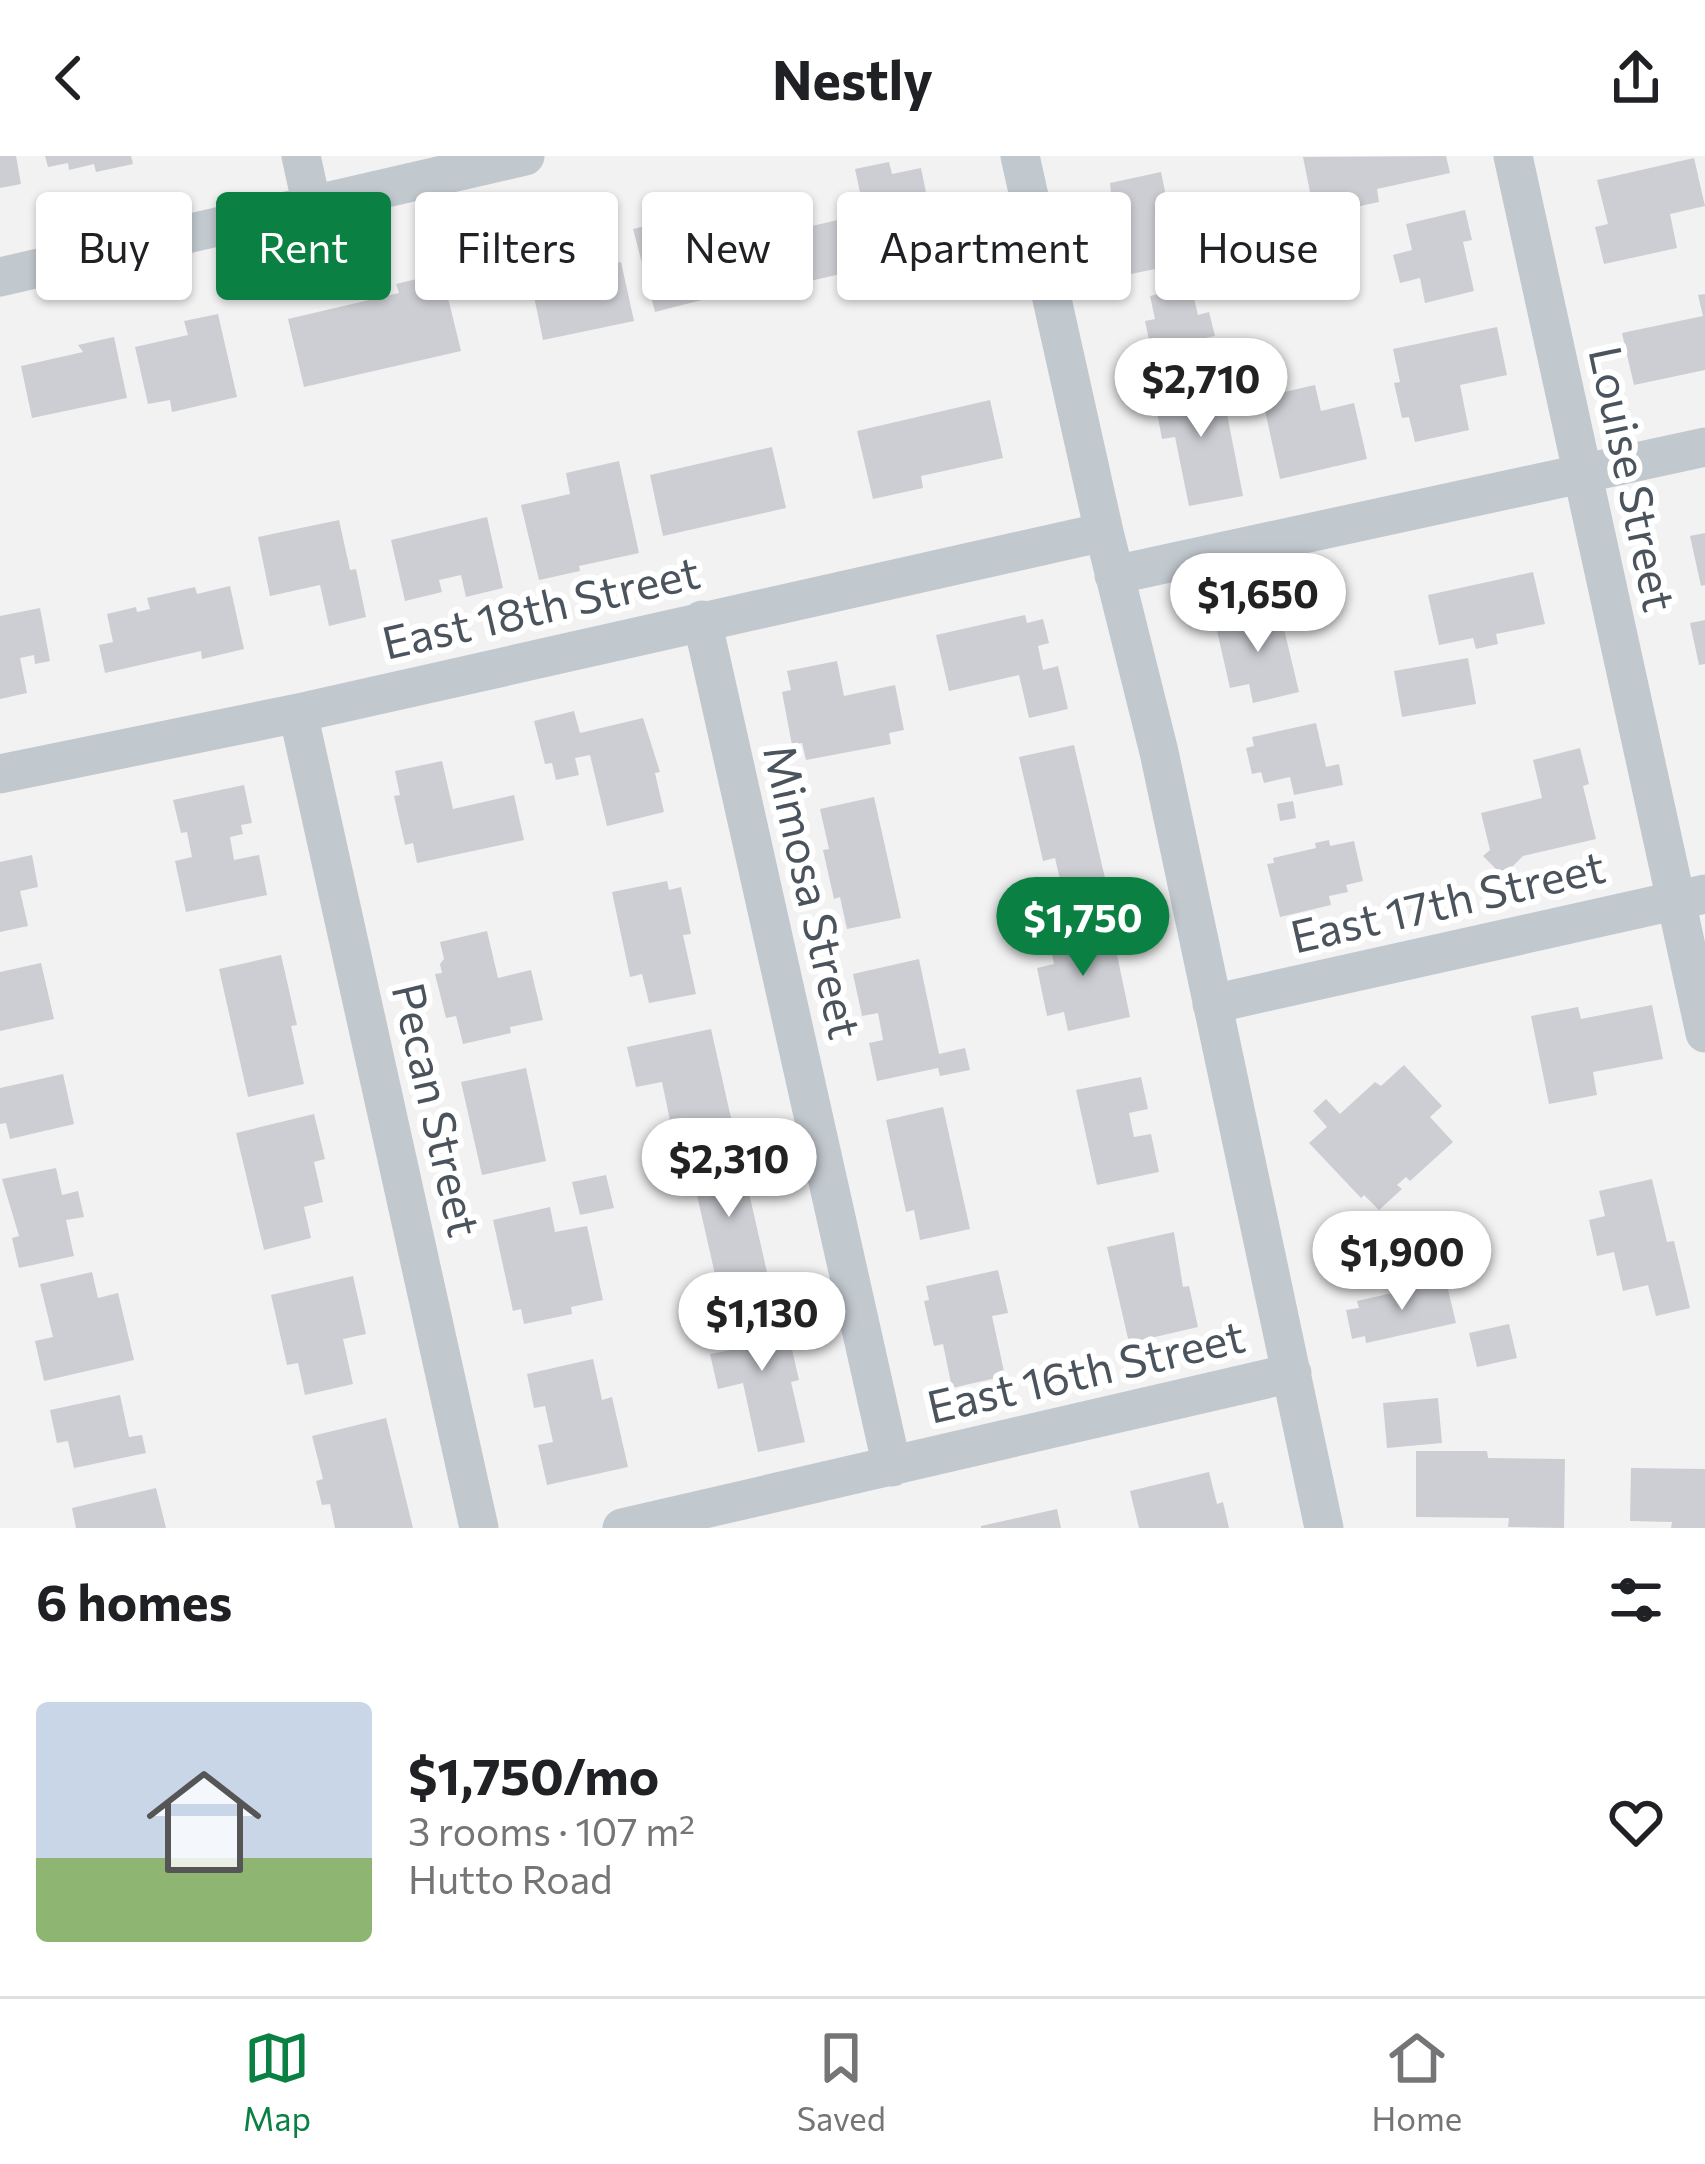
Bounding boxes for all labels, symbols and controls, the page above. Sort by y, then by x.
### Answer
icon: back [36,45,102,111]
text: Nestly [772,45,933,111]
icon: share [1603,45,1669,111]
chip: Buy [36,192,192,300]
chip: Rent [216,192,391,300]
chip: Filters [415,192,618,300]
chip: New [642,192,813,300]
chip: Apartment [837,192,1131,300]
chip: House [1155,192,1360,300]
pin: $2,710 [1103,338,1299,440]
street label: Louise Street [1580,341,1689,616]
text: $2,710 [1142,353,1260,401]
street label: East 18th Street [376,542,705,669]
pin: $1,650 [1160,553,1356,655]
text: $1,650 [1197,568,1319,616]
street label: Mimosa Street [754,739,875,1044]
street label: East 17th Street [1285,837,1610,962]
pin: $1,750 [985,877,1181,979]
text: $1,750 [1023,892,1143,940]
street label: Pecan Street [383,977,494,1242]
pin: $2,310 [631,1118,827,1220]
text: $2,310 [669,1133,789,1181]
pin: $1,900 [1304,1211,1500,1313]
text: $1,900 [1339,1226,1465,1274]
pin: $1,130 [664,1272,860,1374]
text: $1,130 [705,1287,819,1335]
street label: East 16th Street [921,1306,1250,1433]
icon: filters [1603,1567,1669,1633]
text: 6 homes [36,1569,232,1632]
text: $1,750/mo [408,1743,659,1806]
icon: home [132,1750,276,1894]
icon: heart [1603,1789,1669,1855]
text: 3 rooms · 107 m² [408,1806,695,1854]
text: Hutto Road [408,1854,613,1902]
tab: Map [243,2025,311,2138]
tab: Saved [797,2025,886,2138]
tab: Home [1371,2025,1462,2138]

